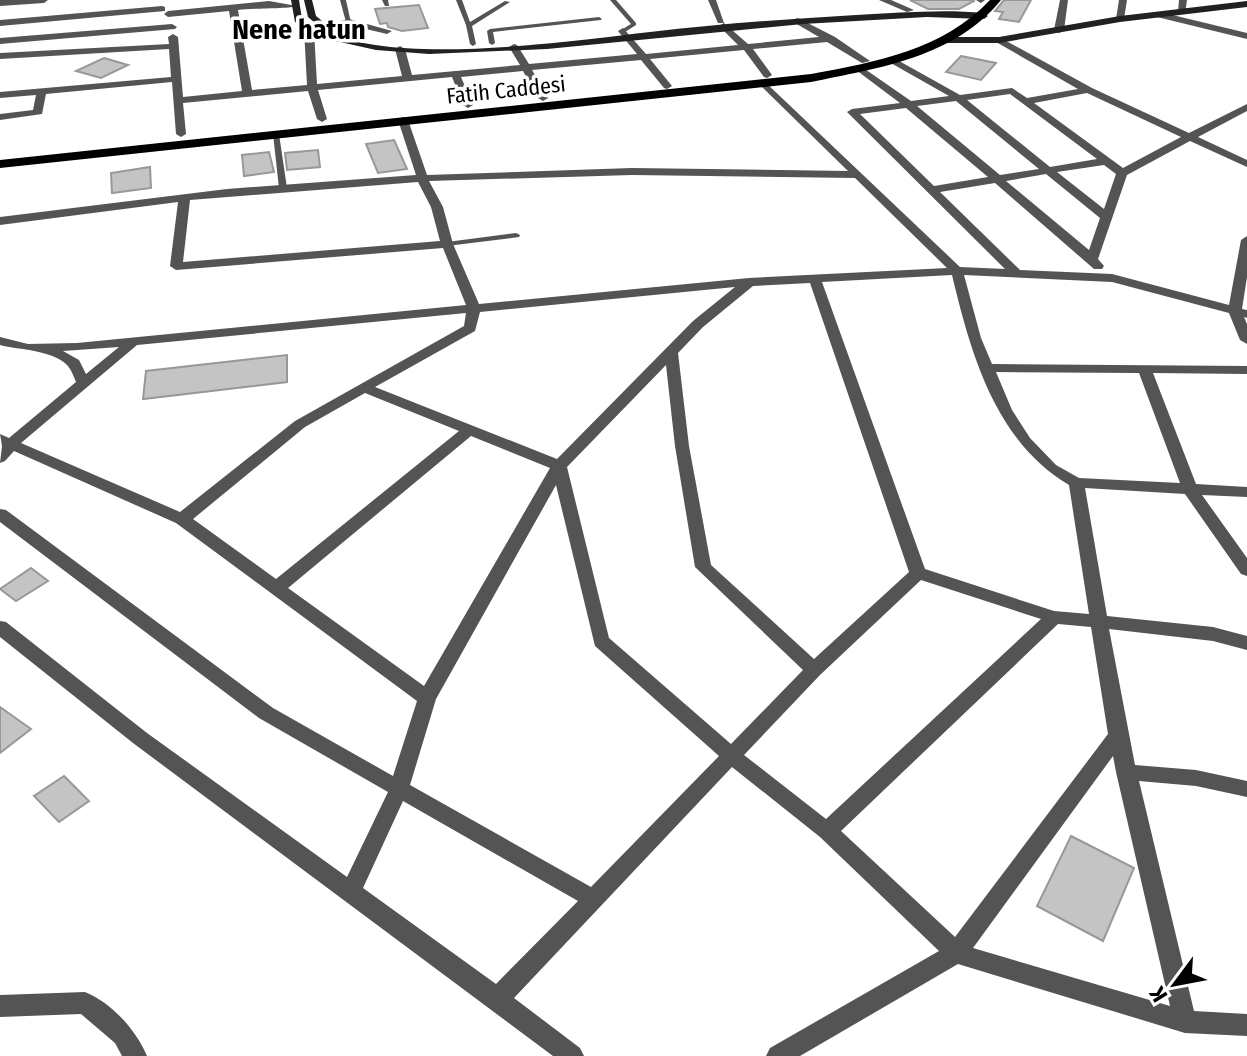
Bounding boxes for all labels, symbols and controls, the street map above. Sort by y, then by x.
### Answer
district label: Nene hatun [232,13,366,46]
street label: Fatih Caddesi [445,70,567,110]
north arrow [1135,944,1215,1024]
text: K [1143,981,1173,1007]

